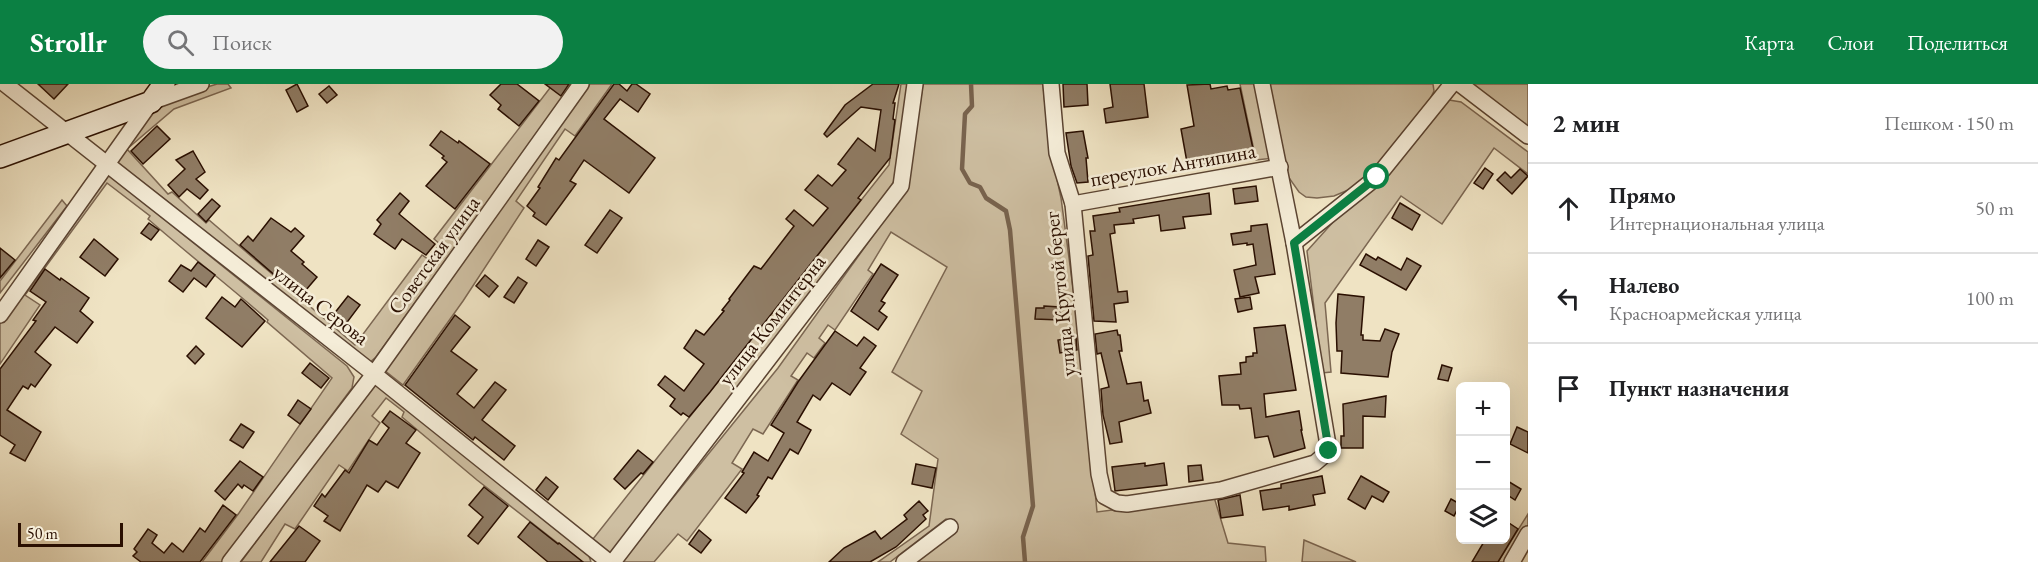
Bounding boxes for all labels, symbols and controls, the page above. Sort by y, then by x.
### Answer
search box [143,15,563,69]
text: Strollr [30,24,107,60]
icon: search [164,26,197,59]
text: Поиск [212,28,272,57]
text: Карта [1744,29,1794,56]
text: Слои [1827,29,1874,56]
text: Поделиться [1907,29,2008,56]
text: 2 мин [1552,106,1620,140]
text: Пешком · 150 m [1884,110,2014,136]
street label: переулок Антипина [1088,137,1258,192]
route start [1363,163,1389,189]
text: Прямо [1609,181,1676,210]
street label: Советская улица [382,190,486,319]
icon: ahead [1552,192,1585,225]
text: 50 m [1975,195,2014,221]
street label: улица Крутой берег [1037,210,1082,378]
text: Интернациональная улица [1609,210,1825,236]
street label: улица Коминтерна [712,248,832,391]
street label: улица Серова [268,259,375,351]
text: Налево [1609,271,1679,300]
icon: left [1552,282,1585,315]
text: 100 m [1966,285,2014,311]
text: Красноармейская улица [1609,300,1802,326]
icon: arrive [1552,372,1585,405]
text: Пункт назначения [1609,374,1789,403]
map controls [1456,382,1510,544]
button: + [1456,382,1510,436]
button: − [1456,436,1510,490]
route end [1315,437,1341,463]
button: layers [1456,490,1510,544]
scale bar [18,520,123,548]
text: 50 m [27,523,58,544]

